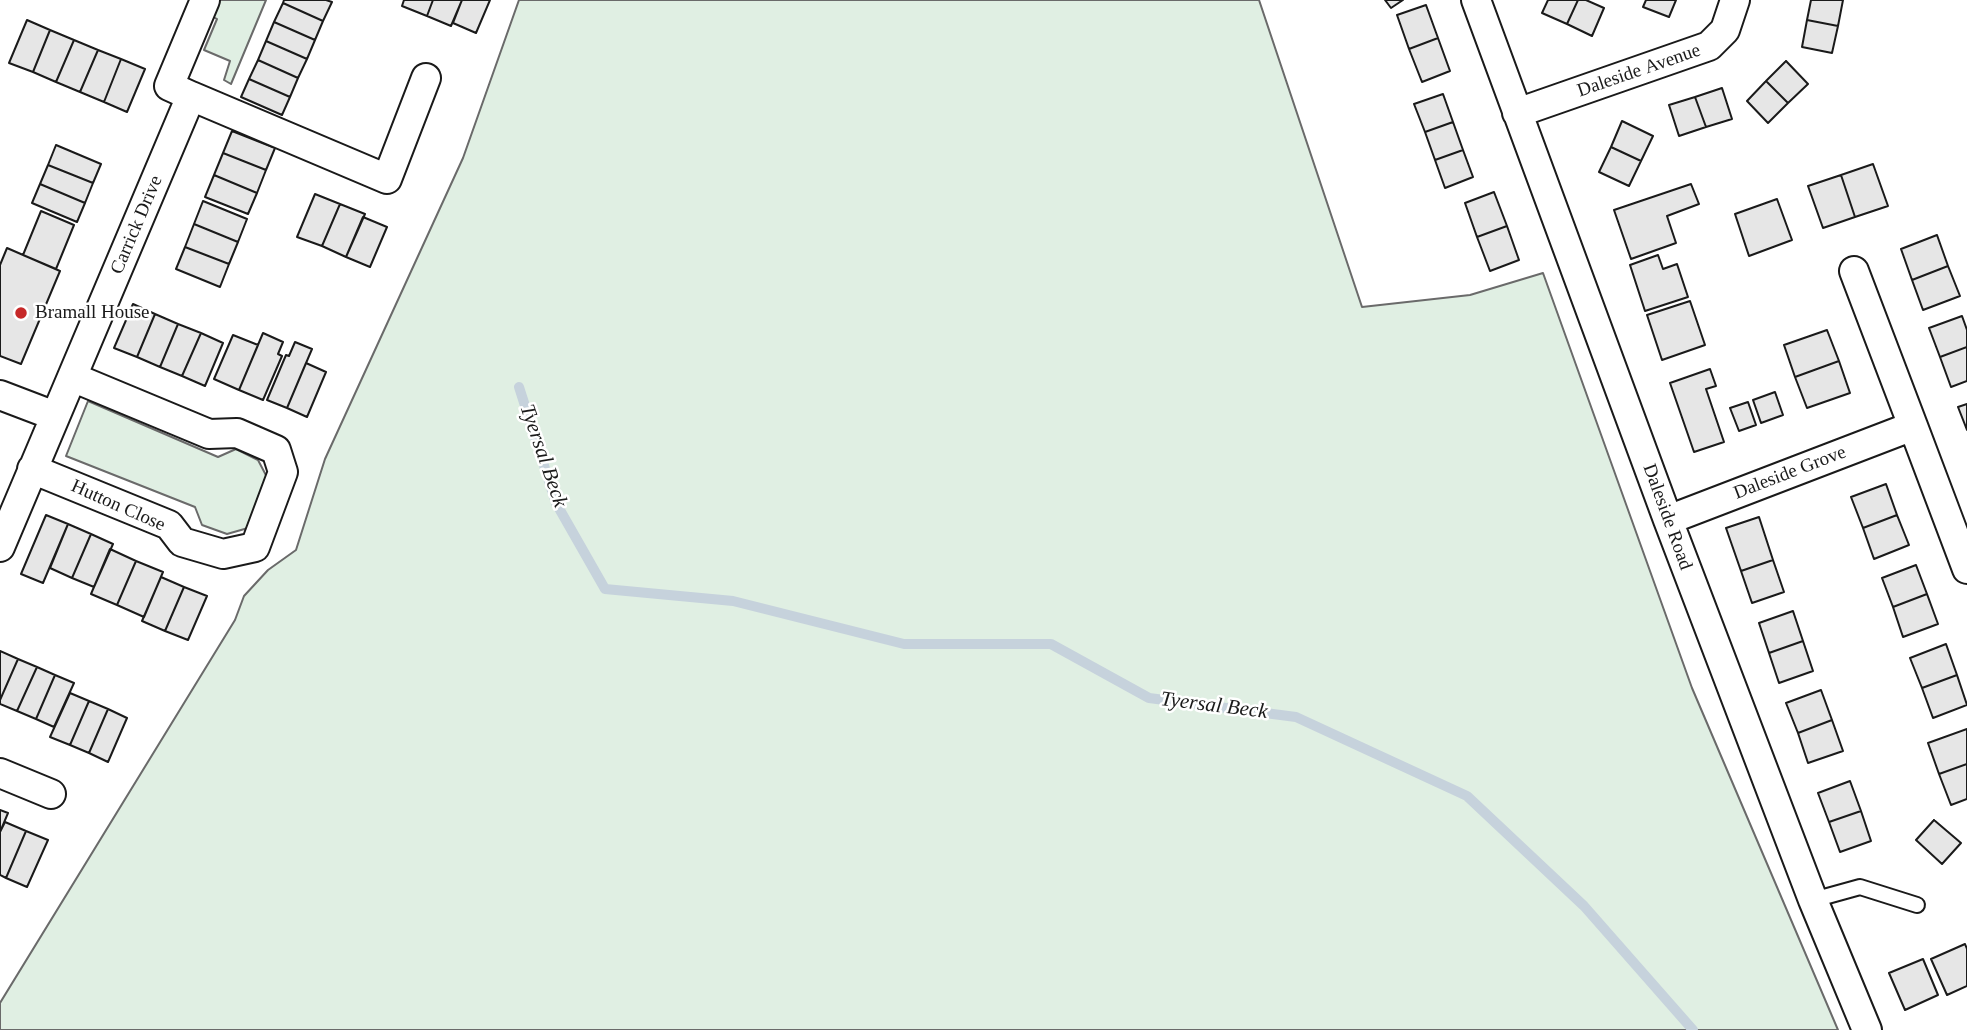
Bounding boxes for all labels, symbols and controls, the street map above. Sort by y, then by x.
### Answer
street label: Daleside Avenue [1574,39,1704,103]
street label: Carrick Drive [106,172,168,278]
place label: Bramall House [35,302,150,324]
marker: Bramall House [13,305,29,321]
water label: Tyersal Beck [514,401,572,511]
street label: Daleside Grove [1731,441,1849,505]
street label: Daleside Road [1637,461,1697,573]
street label: Hutton Close [67,475,169,537]
water label: Tyersal Beck [1159,687,1269,725]

